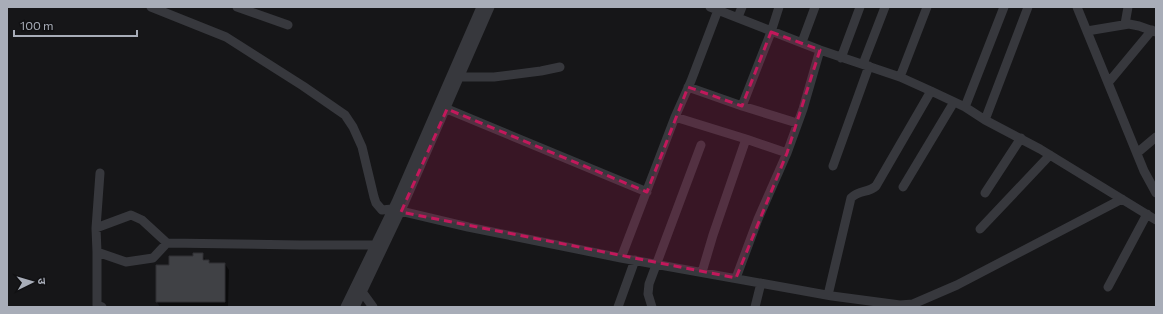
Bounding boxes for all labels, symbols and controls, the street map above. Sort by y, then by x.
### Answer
scale bar [14,12,137,38]
text: 100 m [20,18,54,32]
north arrow [12,262,52,302]
text: उ [36,277,49,285]

